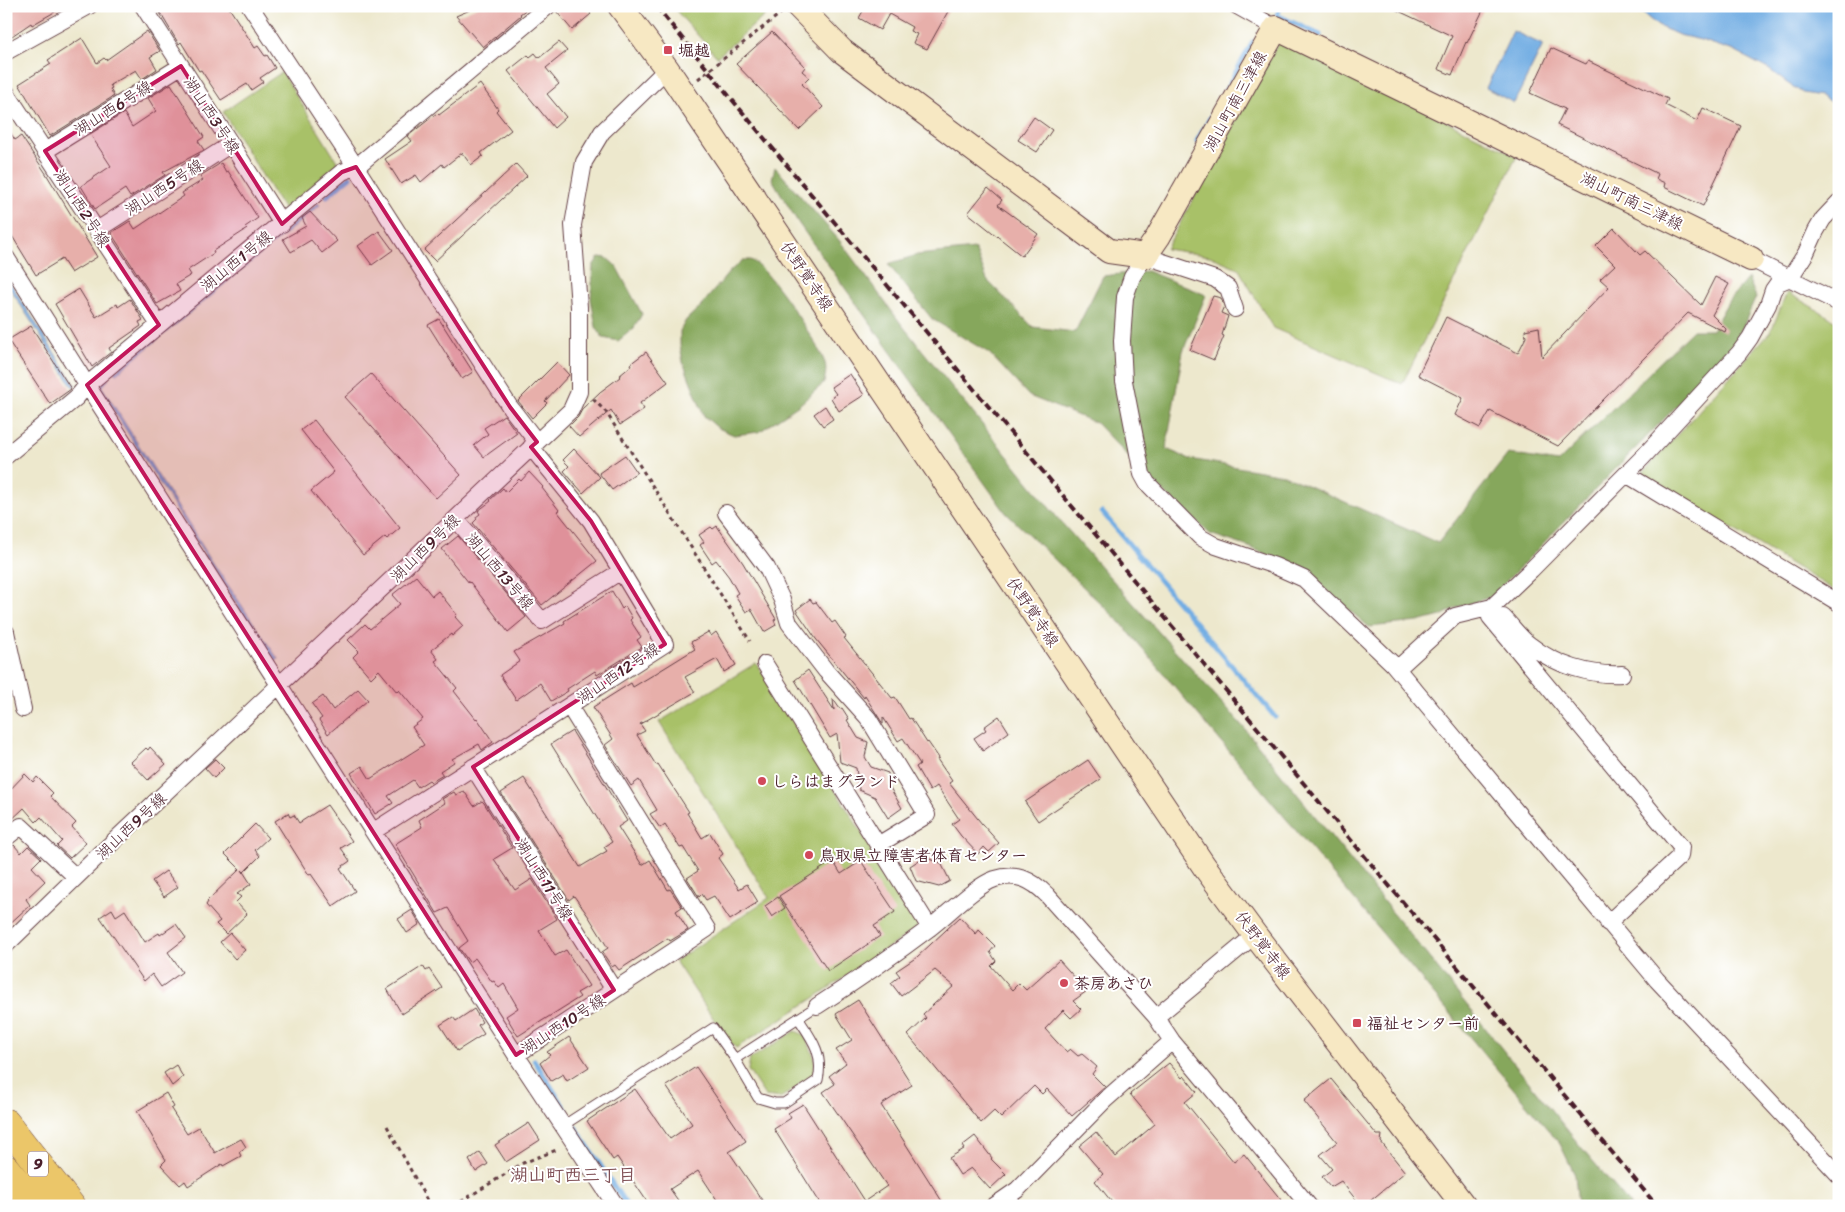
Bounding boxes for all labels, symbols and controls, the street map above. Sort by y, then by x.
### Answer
place label: 堀越 [678,36,710,65]
marker: 堀越 [662,44,674,56]
street label: 湖山町南三津線 [1195,45,1275,157]
street label: 湖山西3号線 [176,70,248,160]
street label: 湖山西6号線 [68,72,158,144]
street label: 湖山西5号線 [118,150,210,224]
street label: 湖山西2号線 [46,163,118,253]
street label: 湖山町南三津線 [1575,163,1689,239]
street label: 湖山西1号線 [193,222,279,300]
street label: 伏野覚寺線 [773,235,841,317]
street label: 湖山西9号線 [383,506,467,590]
street label: 湖山西13号線 [458,525,542,617]
street label: 伏野覚寺線 [999,571,1067,653]
street label: 湖山西12号線 [570,634,666,712]
place label: しらはまグランド [772,767,900,796]
marker: しらはまグランド [756,775,768,787]
street label: 湖山西9号線 [88,785,174,867]
street label: 湖山西11号線 [507,832,581,926]
place label: 鳥取県立障害者体育センター [819,841,1027,870]
marker: 鳥取県立障害者体育センター [803,849,815,861]
street label: 伏野覚寺線 [1227,904,1299,986]
place label: 茶房あさひ [1074,969,1154,998]
marker: 茶房あさひ [1058,977,1070,989]
street label: 湖山西10号線 [514,985,612,1063]
place label: 福祉センター前 [1367,1009,1479,1038]
marker: 福祉センター前 [1351,1017,1363,1029]
road number: 9 [28,1152,48,1176]
district label: 湖山町西三丁目 [510,1159,636,1191]

